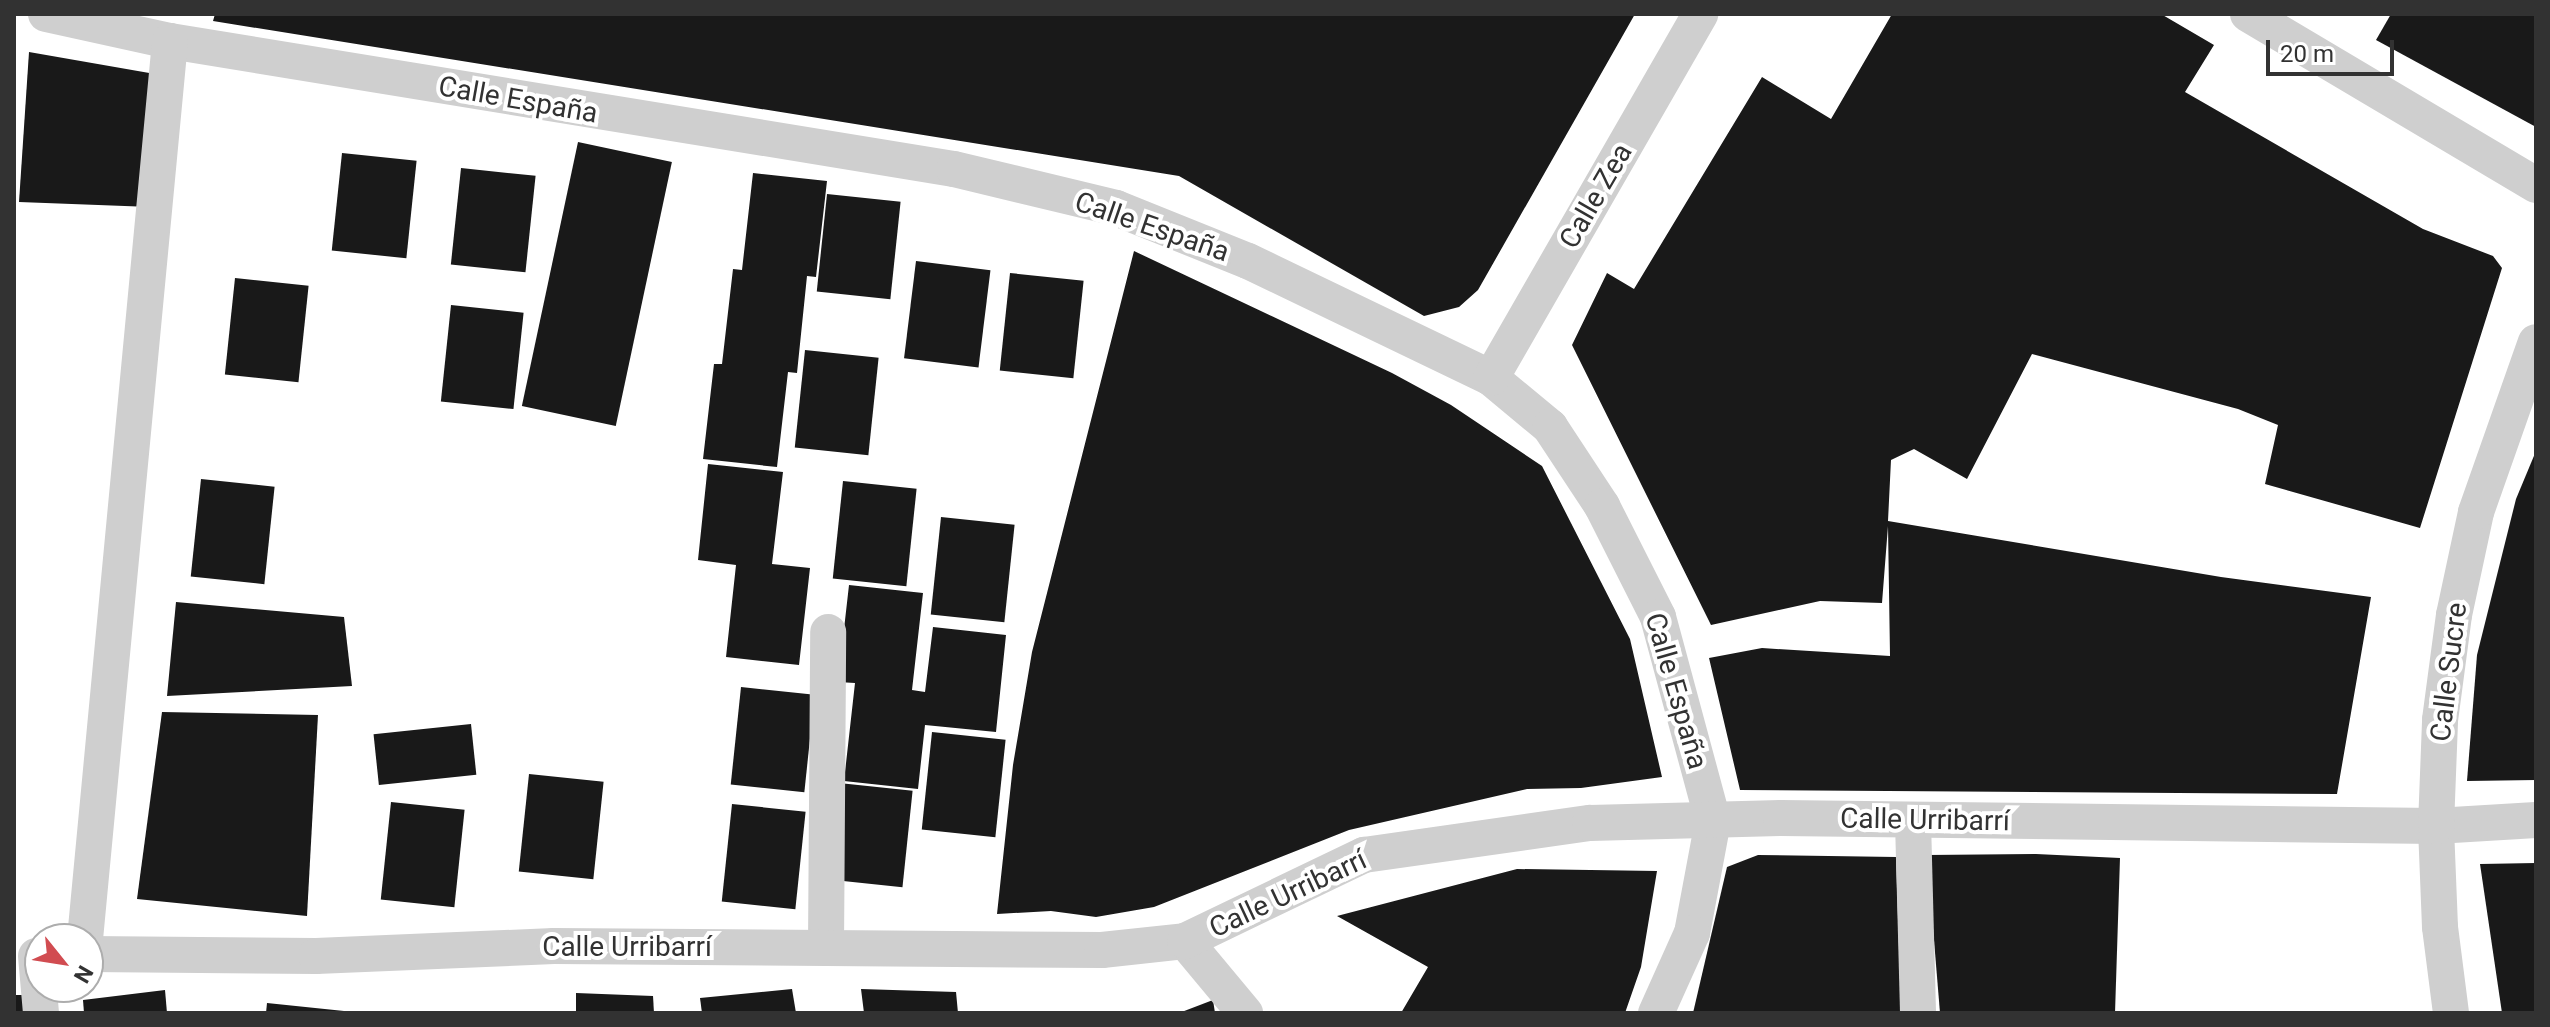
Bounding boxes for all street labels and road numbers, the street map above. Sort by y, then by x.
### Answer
street label: Calle España [436,69,600,131]
street label: Calle Zea [1553,138,1639,254]
street label: Calle España [1070,185,1234,269]
street label: Calle Sucre [2424,601,2474,743]
street label: Calle España [1638,609,1714,773]
street label: Calle Urribarrí [1840,802,2010,838]
street label: Calle Urribarrí [1204,843,1372,945]
street label: Calle Urribarrí [542,930,712,964]

